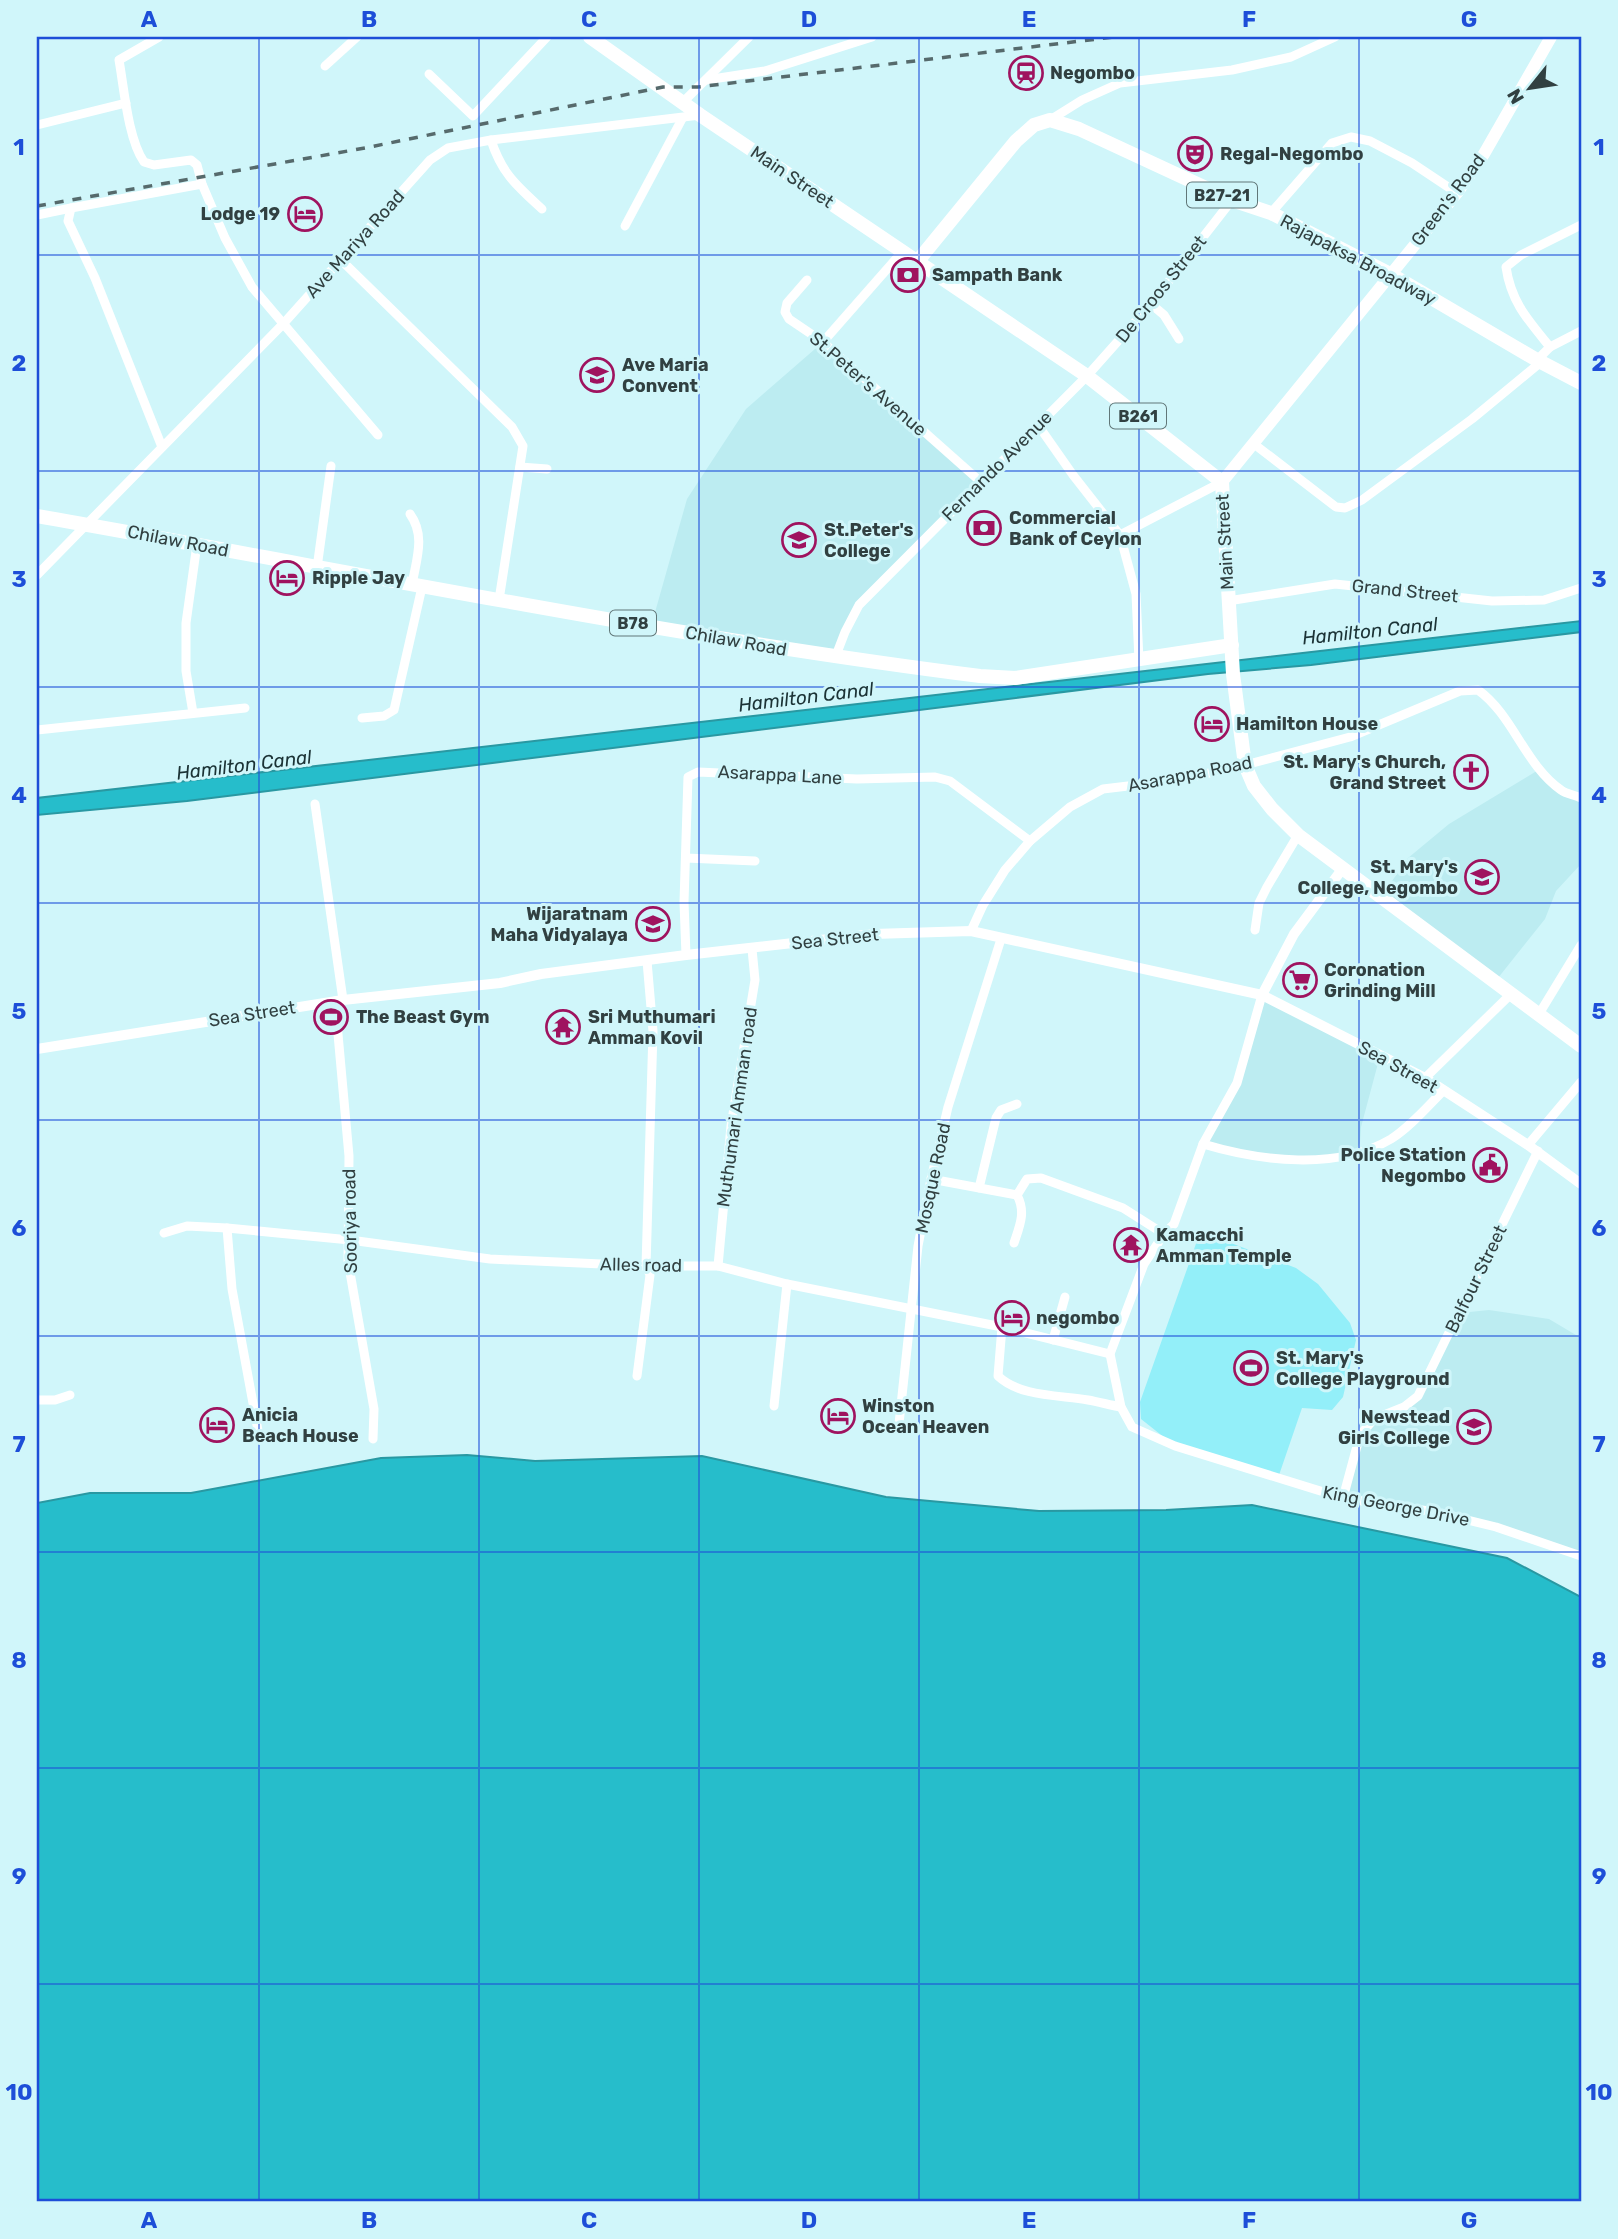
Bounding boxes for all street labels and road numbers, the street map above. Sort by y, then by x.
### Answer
street label: Main Street [746,141,838,213]
street label: Green's Road [1406,150,1490,250]
road number: B27-21 [1187,182,1257,208]
street label: Ave Mariya Road [301,185,409,303]
street label: Rajapaksa Broadway [1276,210,1440,310]
street label: De Croos Street [1111,231,1211,347]
street label: St.Peter's Avenue [805,327,931,441]
road number: B261 [1110,404,1166,428]
street label: Fernando Avenue [937,406,1057,526]
street label: Main Street [1212,494,1238,590]
street label: Chilaw Road [126,520,230,562]
street label: Grand Street [1351,574,1459,608]
road number: B78 [610,610,656,636]
street label: Chilaw Road [684,621,788,661]
street label: Asarappa Road [1126,751,1254,797]
street label: Asarappa Lane [717,761,843,789]
street label: Sea Street [790,923,880,955]
street label: Sea Street [207,996,297,1032]
street label: Muthumari Amman road [712,1005,762,1209]
street label: Sea Street [1354,1036,1442,1098]
street label: Mosque Road [911,1121,955,1235]
street label: Sooriya road [338,1168,362,1274]
street label: Balfour Street [1440,1222,1512,1336]
street label: Alles road [600,1253,682,1277]
street label: King George Drive [1321,1481,1471,1531]

